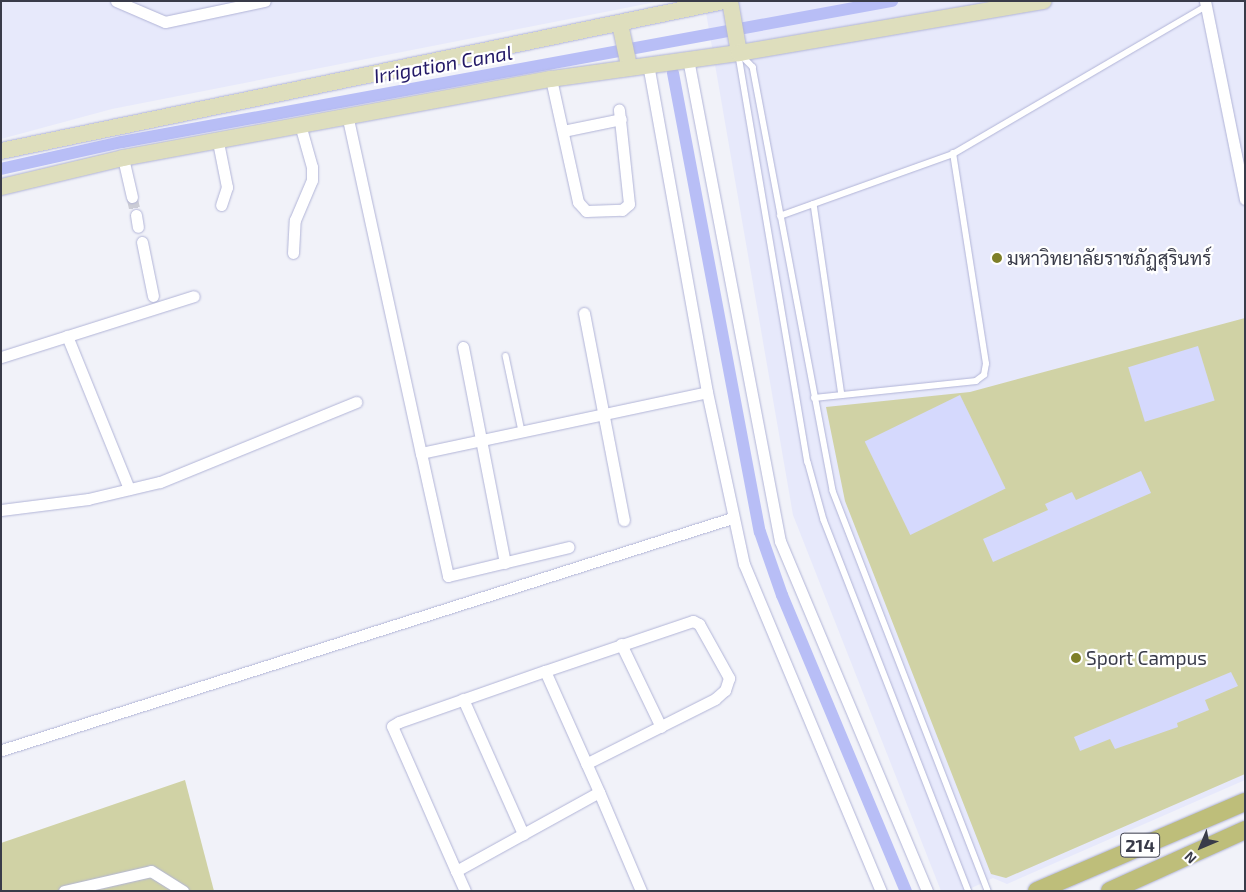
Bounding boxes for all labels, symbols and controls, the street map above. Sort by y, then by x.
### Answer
water label: Irrigation Canal [372,40,514,88]
place label: มหาวิทยาลัยราชภัฏสุรินทร์ [1007,247,1211,269]
marker: มหาวิทยาลัยราชภัฏสุรินทร์ [991,252,1003,264]
place label: Sport Campus [1086,647,1207,669]
marker: Sport Campus [1070,652,1082,664]
north arrow [1176,822,1226,872]
road number: 214 [1120,830,1160,860]
text: N [1180,848,1200,868]

